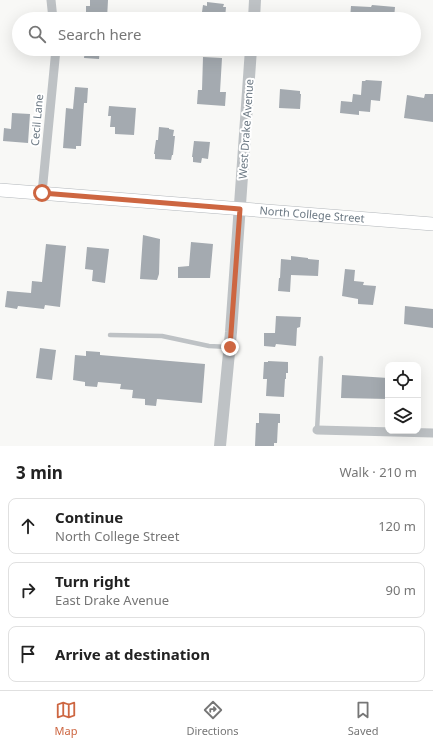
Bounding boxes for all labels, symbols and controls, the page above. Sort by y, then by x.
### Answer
search box [12,12,421,56]
icon: search [26,23,48,45]
text: Search here [58,24,141,44]
street label: West Drake Avenue [235,78,256,180]
street label: Cecil Lane [27,93,46,146]
route start [33,184,51,202]
street label: North College Street [259,202,365,226]
route end [221,338,239,356]
map controls [385,362,421,434]
button: locate [385,362,421,398]
button: layers [385,398,421,434]
text: 3 min [16,461,63,484]
text: Walk · 210 m [339,463,417,481]
text: Continue [55,507,123,527]
icon: ahead [17,515,39,537]
text: 120 m [378,517,416,535]
text: North College Street [55,527,179,545]
text: Turn right [55,571,130,591]
icon: right [17,579,39,601]
text: 90 m [386,581,416,599]
text: East Drake Avenue [55,591,169,609]
icon: arrive [17,643,39,665]
text: Arrive at destination [55,644,210,664]
tab: Map [55,699,77,738]
tab: Directions [186,699,239,738]
tab: Saved [348,699,378,738]

